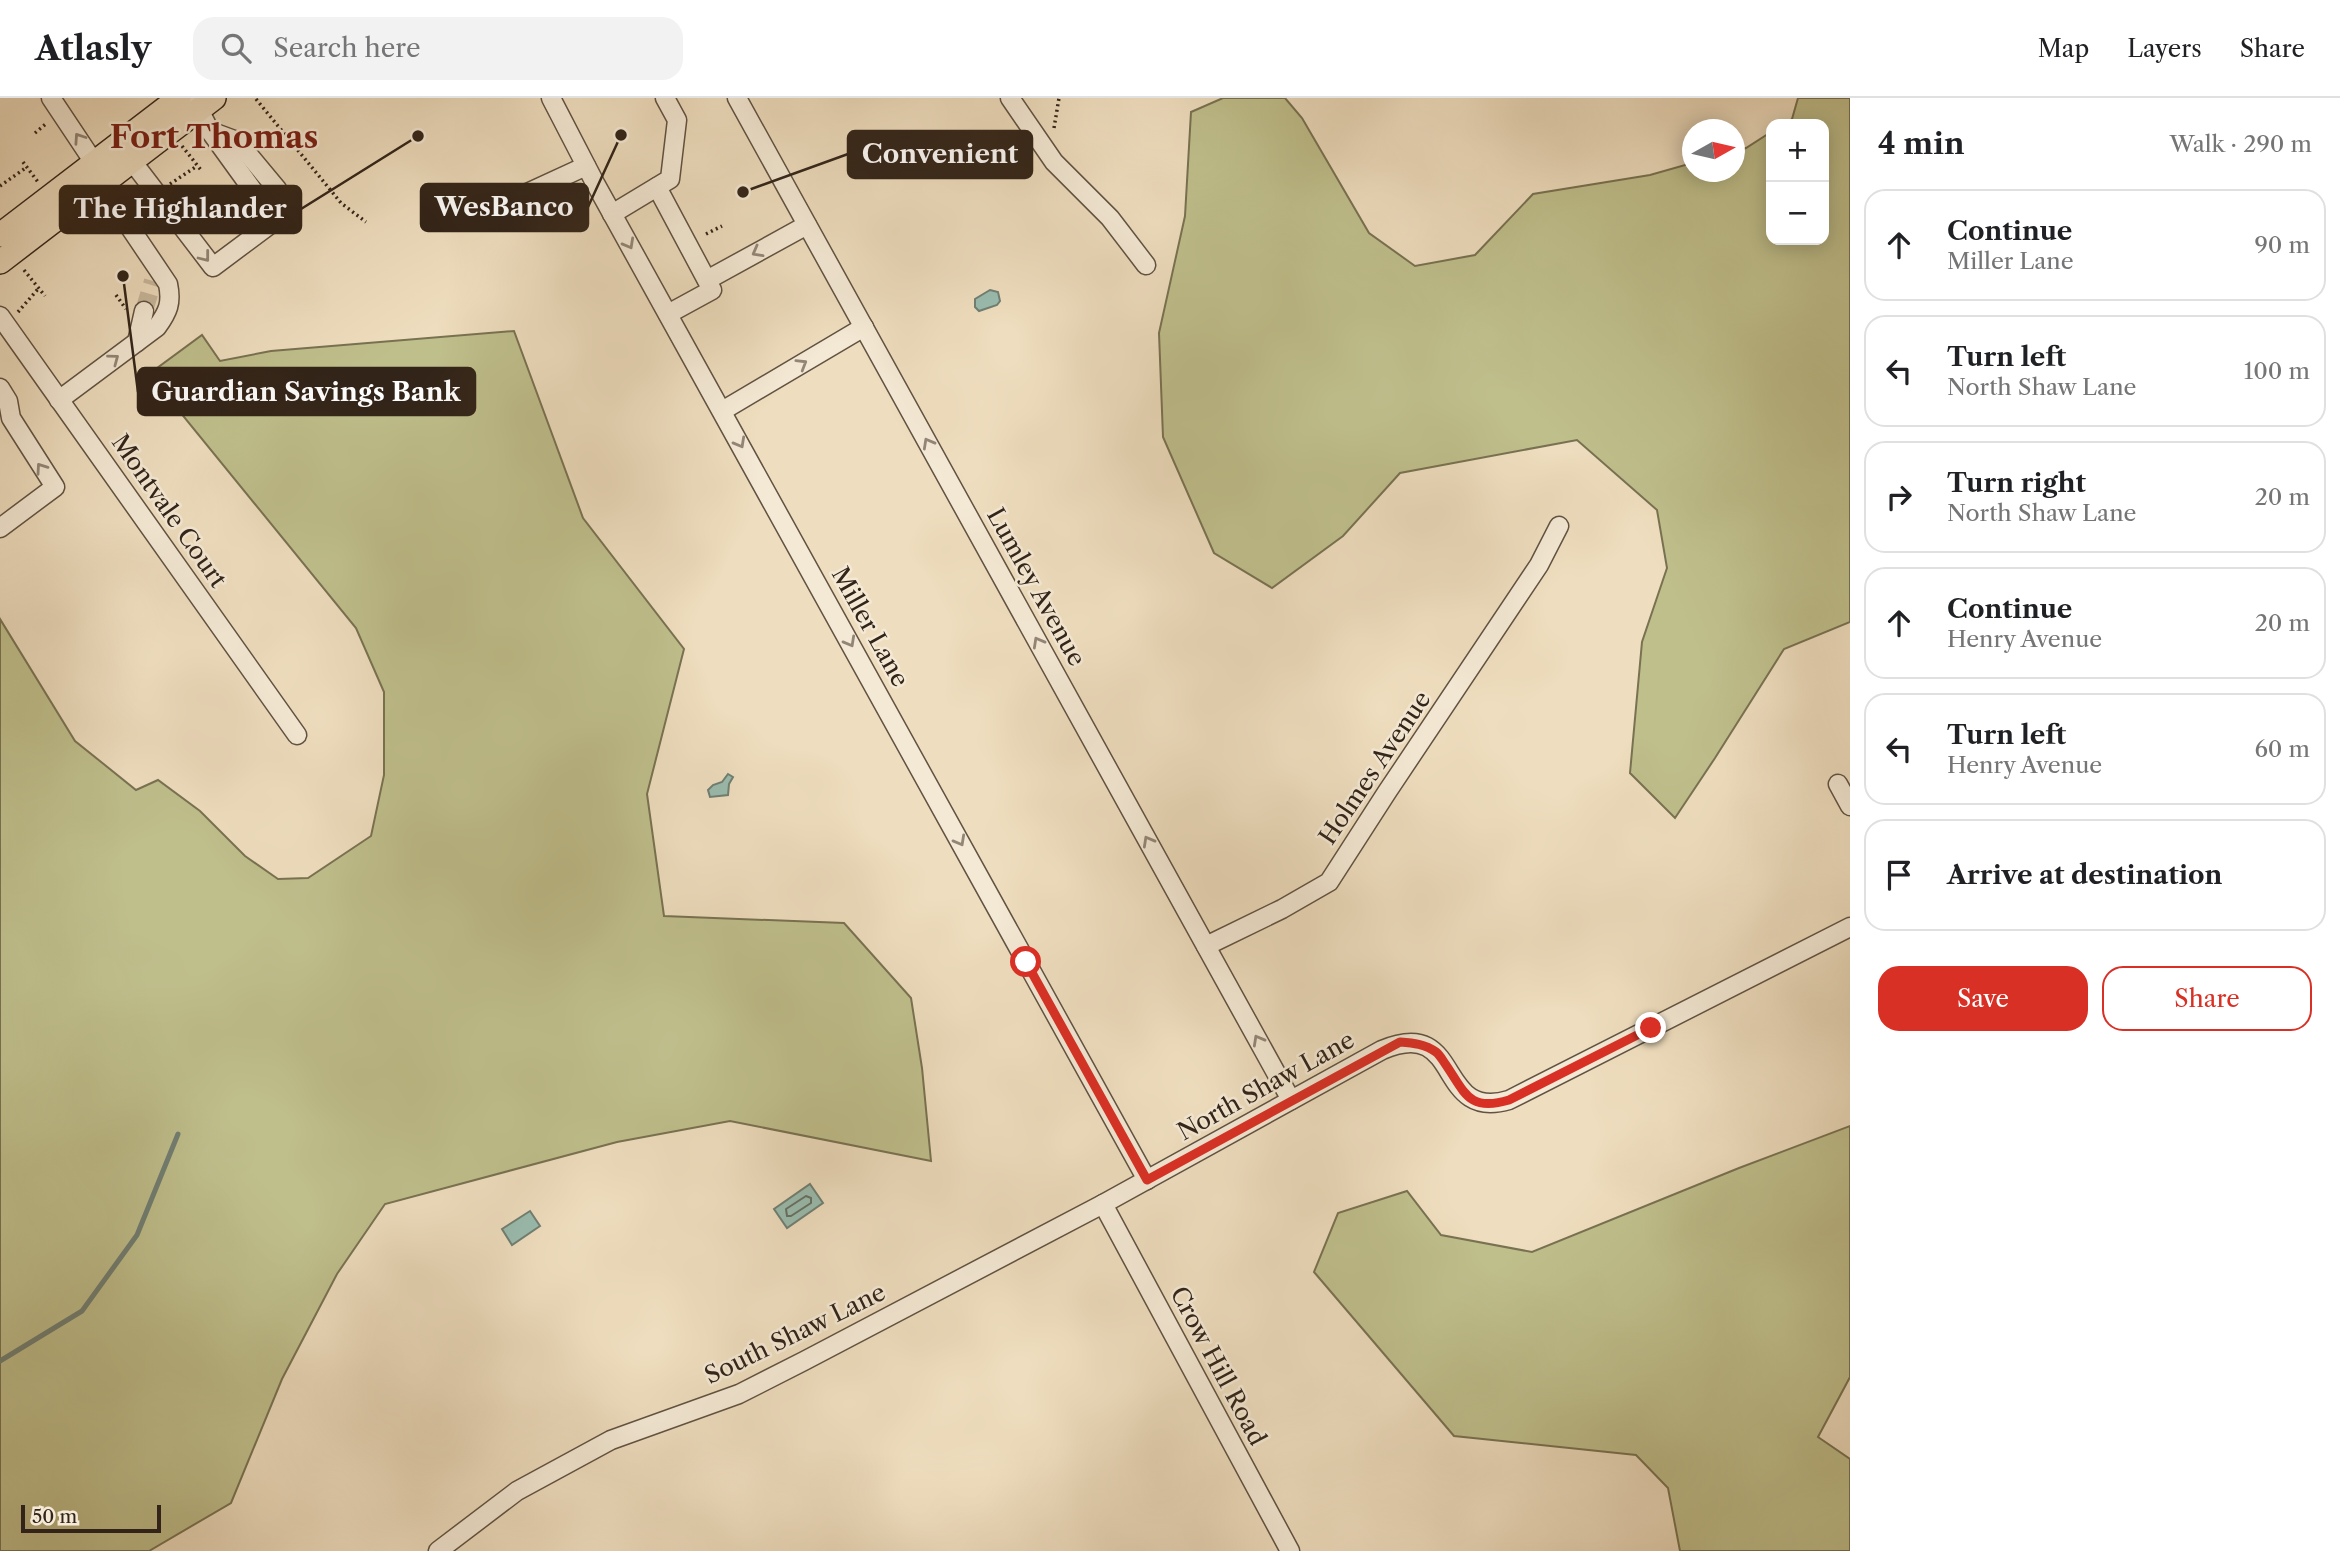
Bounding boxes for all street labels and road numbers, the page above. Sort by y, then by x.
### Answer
street label: Montvale Court [106,428,233,593]
street label: Lumley Avenue [981,503,1092,671]
street label: Miller Lane [826,562,915,692]
street label: Holmes Avenue [1313,685,1437,850]
street label: North Shaw Lane [1172,1025,1359,1146]
street label: South Shaw Lane [700,1277,890,1390]
street label: Crow Hill Road [1164,1281,1273,1450]

